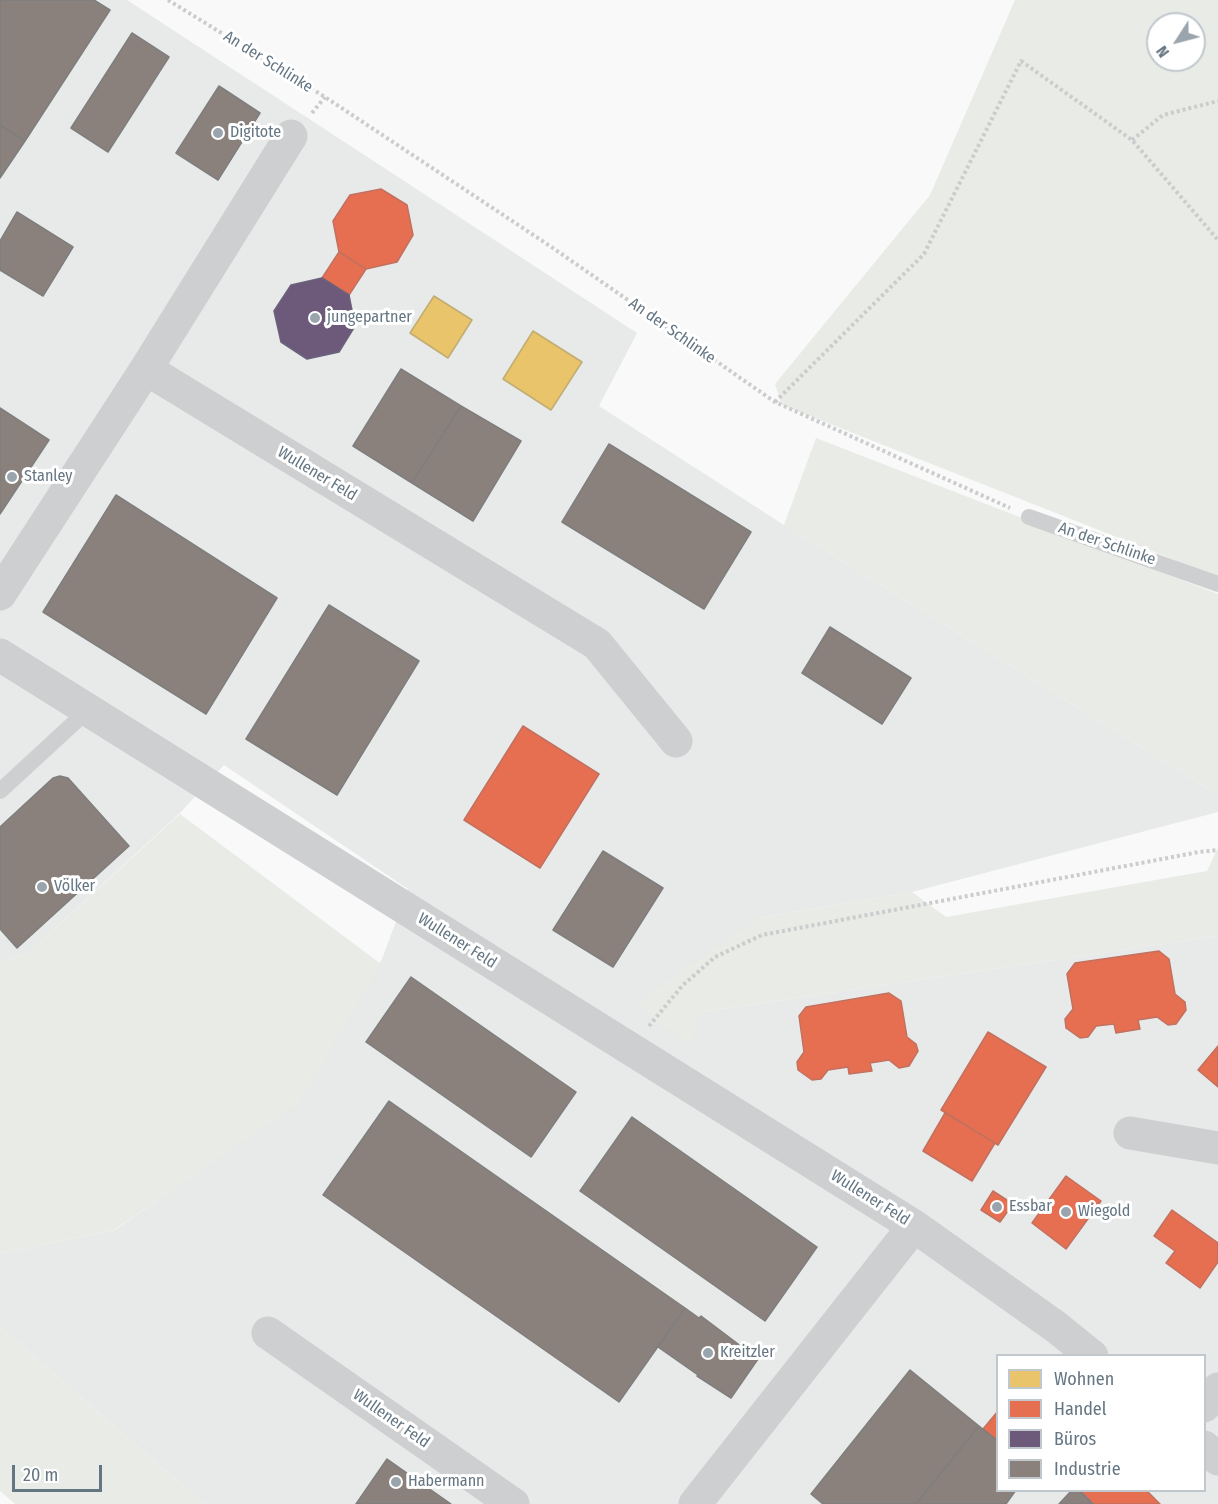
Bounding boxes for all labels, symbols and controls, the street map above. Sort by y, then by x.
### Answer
north arrow [1146,12,1206,72]
street label: An der Schlinke [220,27,316,97]
text: N [1152,42,1173,61]
place label: Digitote [230,123,281,143]
marker: Digitote [211,126,225,140]
street label: An der Schlinke [625,294,719,368]
place label: jungepartner [327,308,412,328]
marker: jungepartner [308,311,322,325]
street label: Wullener Feld [274,443,360,505]
place label: Stanley [24,467,72,487]
marker: Stanley [5,470,19,484]
street label: An der Schlinke [1056,518,1158,570]
place label: Völker [54,877,95,897]
marker: Völker [35,880,49,894]
street label: Wullener Feld [414,909,500,973]
street label: Wullener Feld [827,1166,913,1230]
place label: Essbar [1009,1197,1052,1217]
marker: Essbar [990,1200,1004,1214]
place label: Wiegold [1078,1202,1130,1222]
marker: Wiegold [1059,1205,1073,1219]
place label: Kreitzler [720,1343,775,1363]
marker: Kreitzler [701,1346,715,1360]
legend [996,1354,1206,1492]
text: Wohnen [1054,1368,1114,1390]
street label: Wullener Feld [349,1386,433,1452]
text: Handel [1054,1398,1107,1420]
text: Büros [1054,1428,1096,1450]
scale bar [15,1453,105,1491]
text: Industrie [1054,1458,1121,1480]
text: 20 m [23,1464,58,1486]
place label: Habermann [408,1472,485,1492]
marker: Habermann [389,1475,403,1489]

